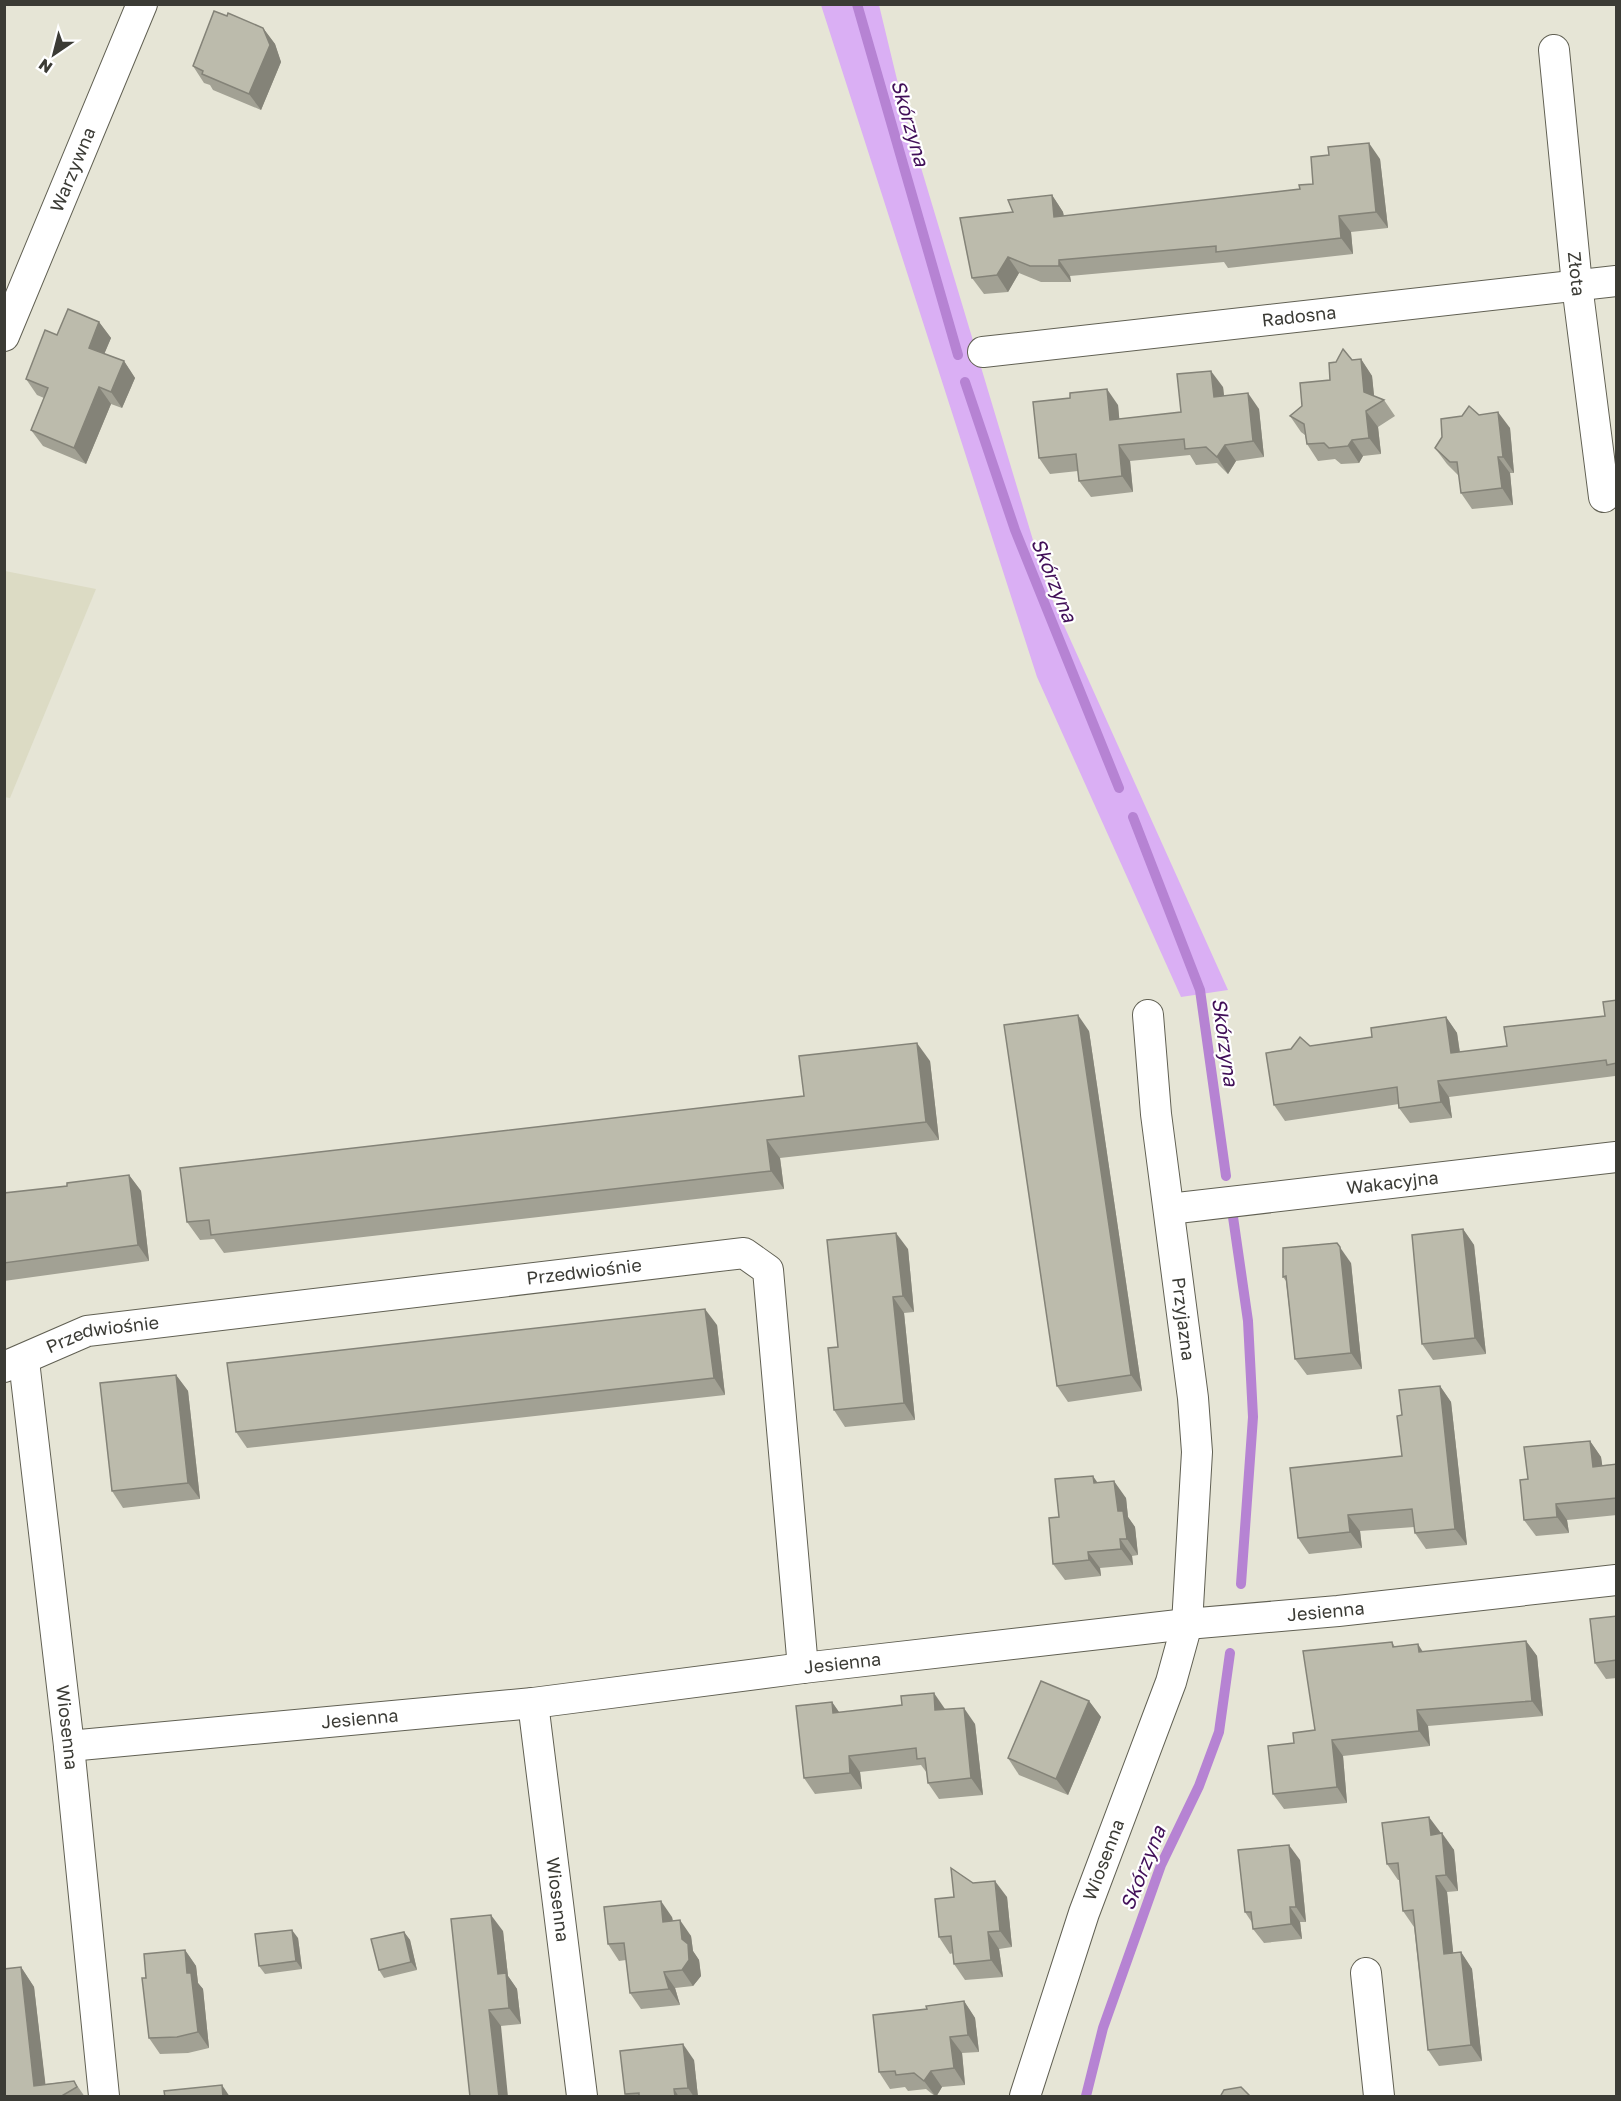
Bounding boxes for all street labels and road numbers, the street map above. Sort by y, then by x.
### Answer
street label: Warzywna [45,124,100,215]
street label: Złota [1564,250,1590,297]
street label: Radosna [1260,300,1337,331]
street label: Wakacyjna [1345,1166,1440,1198]
street label: Przedwiośnie [525,1253,643,1289]
street label: Przyjazna [1168,1276,1200,1362]
street label: Przedwiośnie [42,1311,160,1357]
street label: Jesienna [1286,1596,1365,1625]
street label: Jesienna [803,1647,882,1678]
street label: Wiosenna [52,1684,83,1771]
street label: Jesienna [320,1704,399,1733]
street label: Wiosenna [1078,1816,1128,1903]
street label: Wiosenna [542,1856,575,1943]

